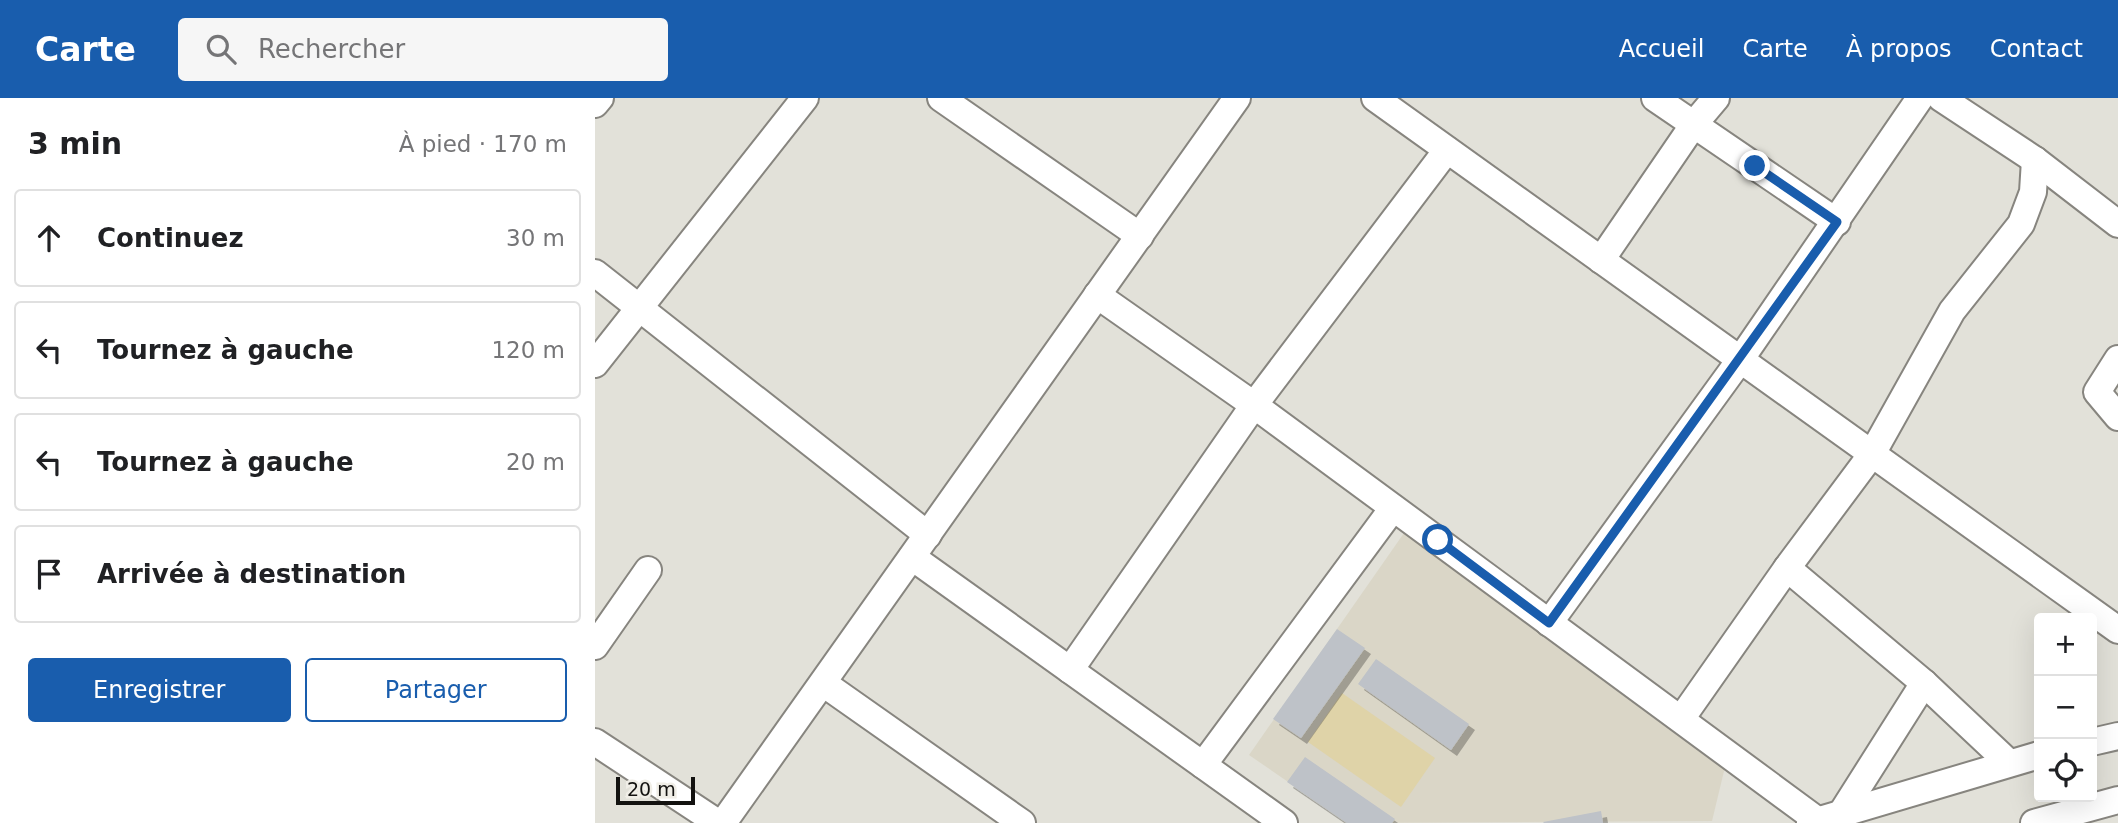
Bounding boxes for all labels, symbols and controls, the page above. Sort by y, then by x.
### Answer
search box [178,18,668,81]
text: Carte [35,30,136,69]
icon: search [202,30,240,68]
text: Rechercher [258,34,405,64]
text: Accueil [1619,35,1704,63]
text: Carte [1742,35,1808,63]
text: À propos [1846,35,1952,63]
text: Contact [1990,35,2083,63]
text: 3 min [28,126,122,161]
text: À pied · 170 m [399,131,567,157]
route end [1739,150,1770,181]
icon: ahead [30,219,68,257]
text: Continuez [97,223,244,253]
text: 30 m [506,225,565,251]
icon: left [30,331,68,369]
text: Tournez à gauche [97,335,354,365]
text: 120 m [491,337,565,363]
icon: left [30,443,68,481]
text: Tournez à gauche [97,447,354,477]
text: 20 m [506,449,565,475]
route start [1422,524,1453,555]
icon: arrive [30,555,68,593]
text: Arrivée à destination [97,559,406,589]
map controls [2034,613,2097,802]
button: + [2034,613,2097,676]
button: Enregistrer [28,658,291,722]
button: Partager [305,658,567,722]
button: − [2034,676,2097,739]
button: locate [2034,739,2097,802]
scale bar [616,774,695,806]
text: 20 m [627,778,676,800]

